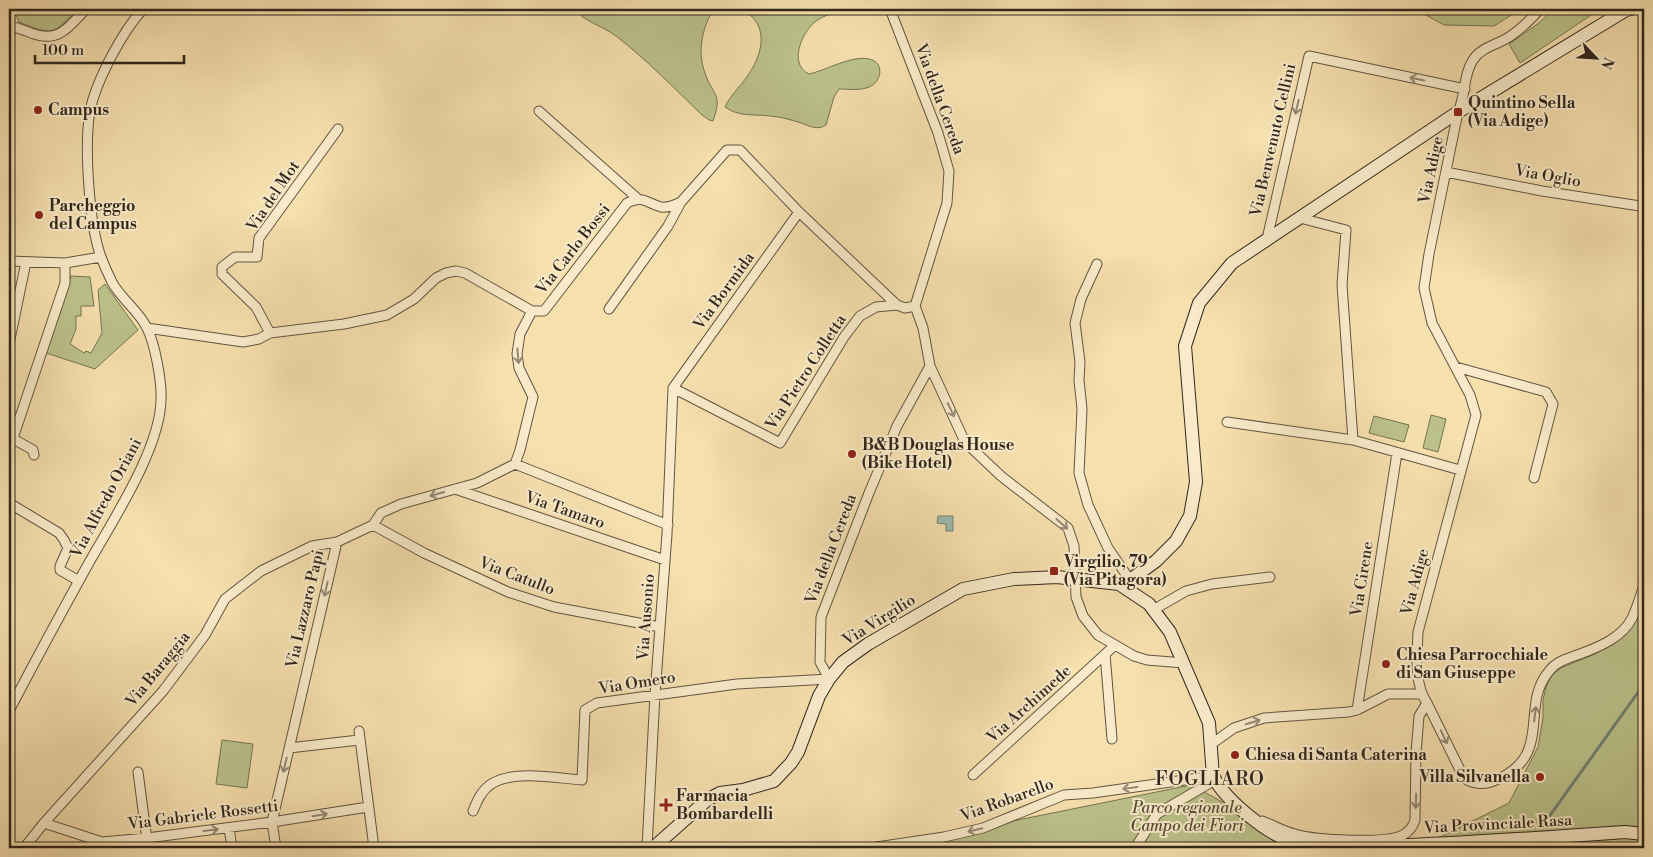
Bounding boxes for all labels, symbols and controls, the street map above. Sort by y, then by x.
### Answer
scale bar [35,32,184,64]
north arrow [1570,32,1620,82]
street label: Via della Cereda [910,40,970,158]
text: 100 m [42,41,84,60]
text: N [1596,54,1617,72]
street label: Via Benvenuto Cellini [1245,61,1300,220]
one-way arrow [1410,74,1426,83]
place label: Quintino Sella (Via Adige) [1468,93,1576,131]
one-way arrow [1292,98,1301,114]
place label: Campus [48,100,109,120]
marker: Campus [32,104,44,116]
marker: Quintino Sella (Via Adige) [1452,106,1464,118]
street label: Via Adige [1414,134,1448,207]
street label: Via del Mot [241,157,304,236]
street label: Via Oglio [1512,160,1583,192]
place label: Parcheggio del Campus [49,196,137,234]
street label: Via Carlo Bossi [531,200,615,299]
marker: Parcheggio del Campus [33,209,45,221]
street label: Via Bormida [689,248,759,335]
street label: Via Pietro Colletta [761,310,851,434]
one-way arrow [513,348,523,364]
one-way arrow [947,402,956,417]
street label: Via Alfredo Oriani [66,435,146,562]
place label: B&B Douglas House (Bike Hotel) [862,435,1015,473]
marker: B&B Douglas House (Bike Hotel) [846,448,858,460]
street label: Via Tamaro [521,487,608,533]
one-way arrow [429,490,445,499]
street label: Via della Cereda [800,490,862,608]
one-way arrow [1056,518,1069,529]
street label: Via Cirene [1346,540,1378,619]
street label: Via Adige [1396,546,1434,619]
street label: Via Lazzaro Papi [281,548,328,671]
street label: Via Catullo [475,552,558,600]
place label: Virgilio, 79 (Via Pitagora) [1063,552,1167,590]
marker: Virgilio, 79 (Via Pitagora) [1048,565,1060,577]
street label: Via Ausonio [633,573,659,662]
one-way arrow [321,581,330,597]
street label: Via Virgilio [838,590,919,651]
street label: Via Baraggia [121,626,195,712]
place label: Chiesa Parrocchiale di San Giuseppe [1396,645,1548,683]
marker: Chiesa Parrocchiale di San Giuseppe [1380,658,1392,670]
street label: Via Archimede [982,661,1075,748]
street label: Via Omero [596,667,677,699]
one-way arrow [1530,707,1540,723]
one-way arrow [1244,717,1260,726]
one-way arrow [1439,729,1449,744]
place label: Chiesa di Santa Caterina [1245,745,1427,765]
marker: Chiesa di Santa Caterina [1229,749,1241,761]
one-way arrow [280,756,289,772]
district label: FOGLIARO [1155,767,1265,791]
place label: Villa Silvanella [1418,767,1530,787]
marker: Villa Silvanella [1534,771,1546,783]
street label: Via Robarello [957,774,1056,826]
one-way arrow [1122,783,1138,793]
place label: Farmacia Bombardelli [676,786,773,824]
one-way arrow [1411,793,1421,809]
street label: Via Gabriele Rossetti [126,796,279,834]
park label: Parco regionale Campo dei Fiori [1130,798,1244,836]
marker: Farmacia Bombardelli [660,799,672,811]
one-way arrow [312,809,328,819]
street label: Via Provinciale Rasa [1422,810,1574,838]
one-way arrow [203,825,219,835]
one-way arrow [967,826,983,835]

